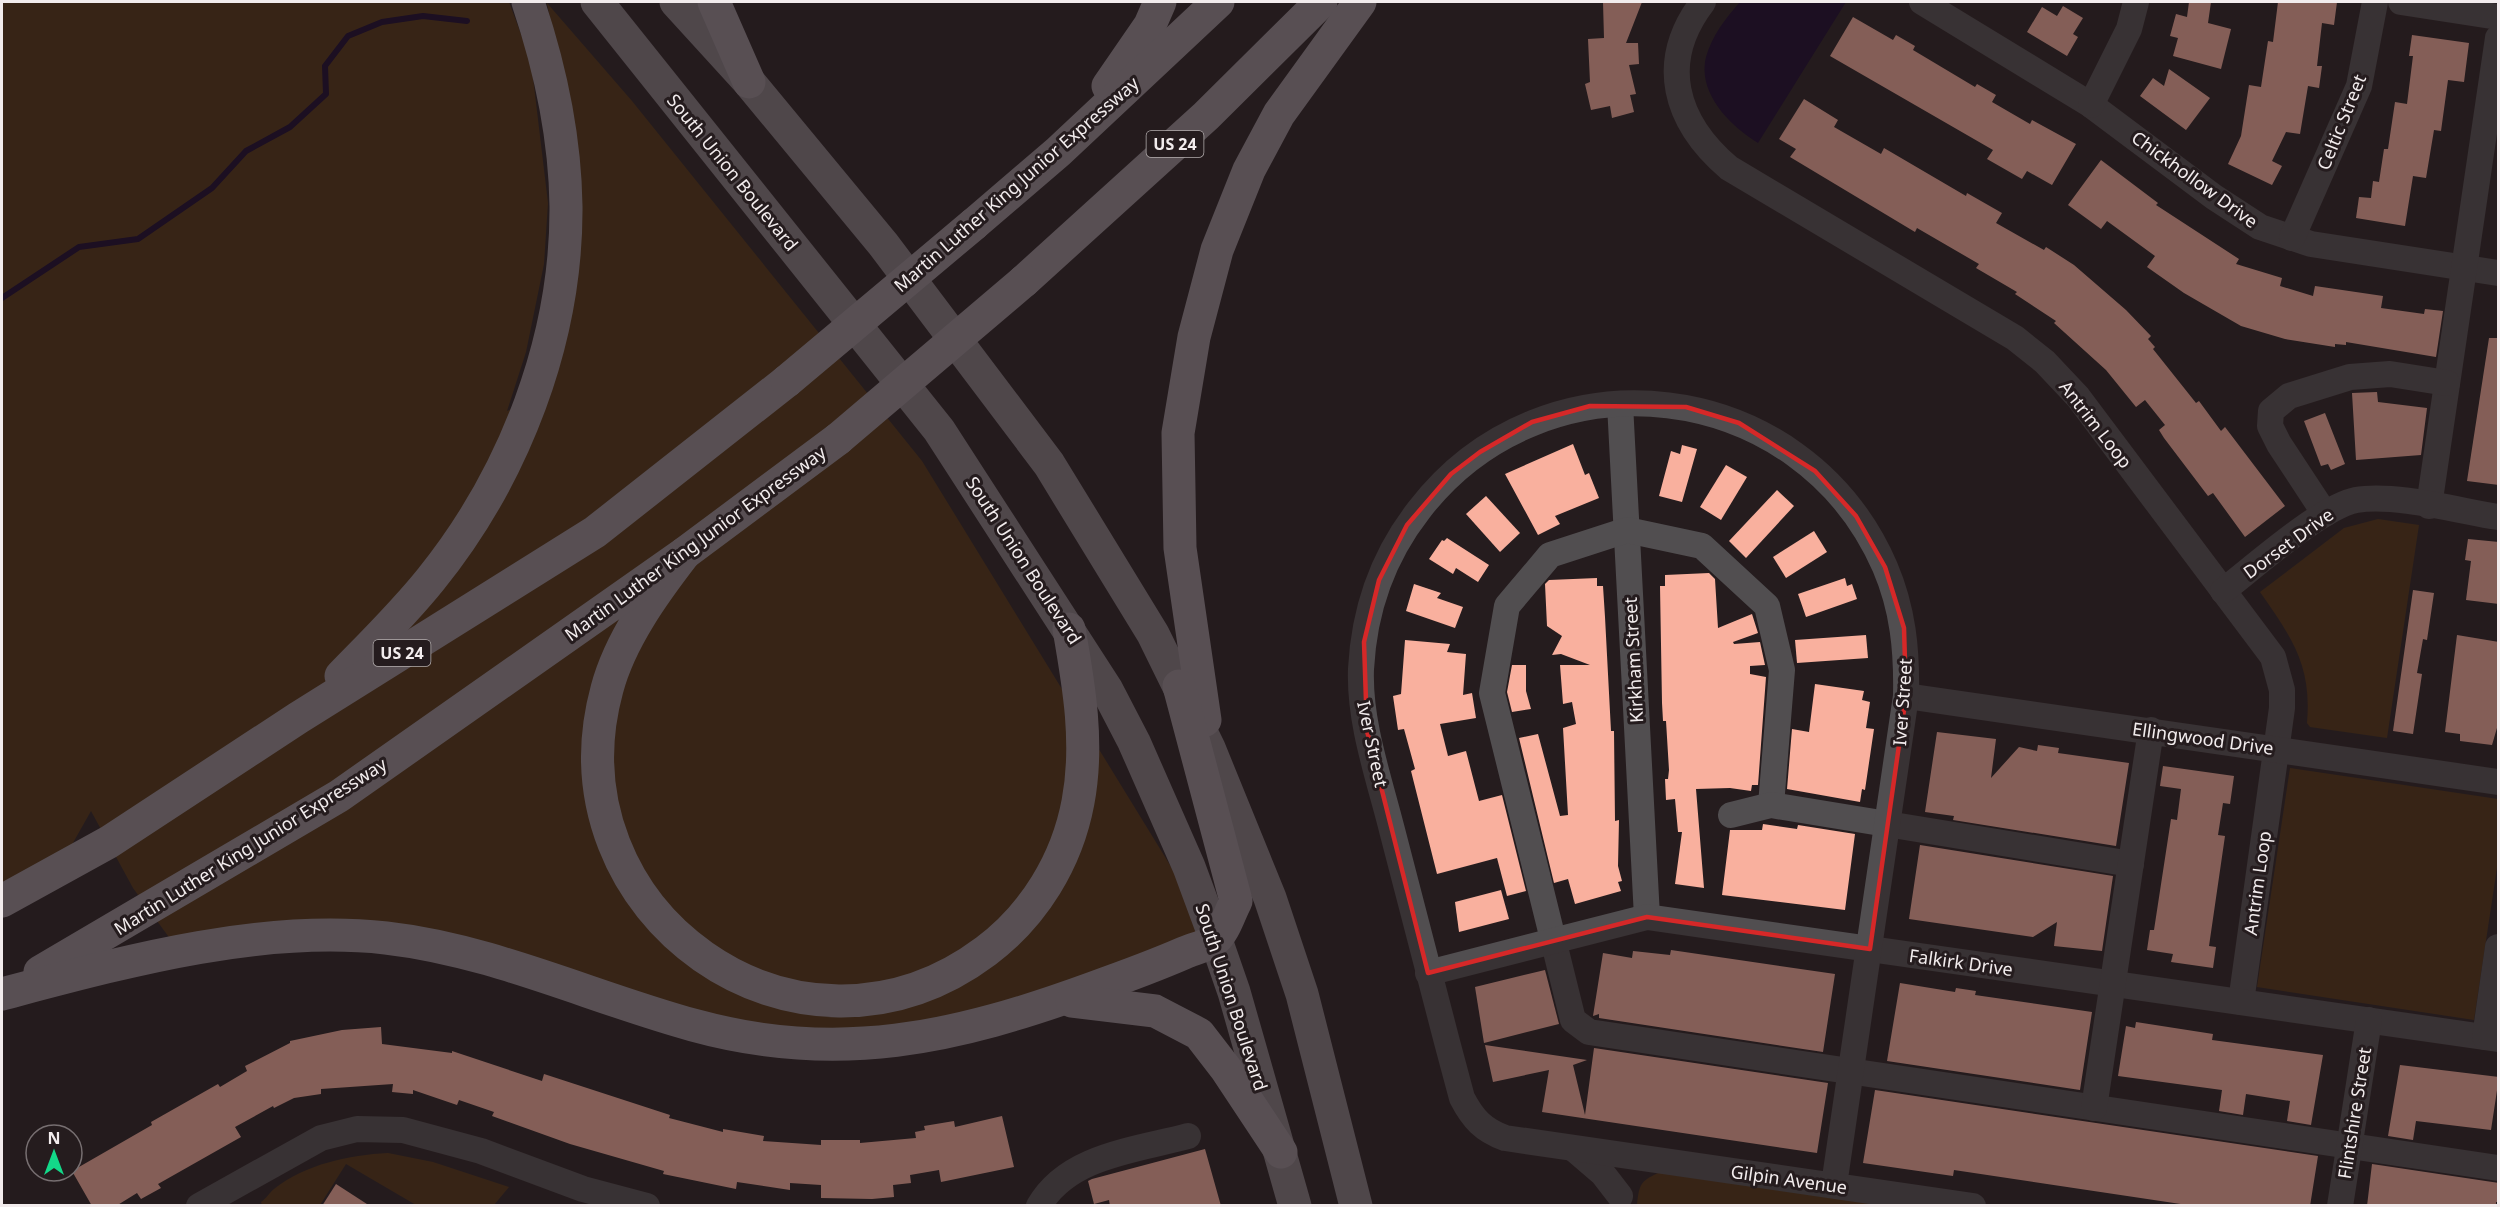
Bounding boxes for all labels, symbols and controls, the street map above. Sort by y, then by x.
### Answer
street label: Martin Luther King Junior Expressway [888,70,1144,297]
street label: Celtic Street [2311,70,2371,173]
street label: South Union Boulevard [662,89,804,255]
street label: Chickhollow Drive [2127,125,2263,233]
road number: US 24 [1146,131,1204,157]
street label: Antrim Loop [2054,375,2138,473]
street label: Martin Luther King Junior Expressway [560,440,831,646]
street label: South Union Boulevard [961,472,1087,648]
street label: Dorset Drive [2238,502,2338,584]
street label: Kirkham Street [1618,596,1648,723]
road number: US 24 [374,640,430,666]
street label: Iver Street [1887,657,1917,747]
street label: Iver Street [1352,699,1394,790]
street label: Ellingwood Drive [2131,716,2275,760]
street label: Martin Luther King Junior Expressway [109,751,392,940]
street label: Antrim Loop [2238,829,2276,937]
street label: South Union Boulevard [1190,900,1274,1094]
street label: Falkirk Drive [1908,943,2014,981]
street label: Flintshire Street [2332,1045,2376,1180]
north arrow [24,1123,84,1183]
text: N [47,1127,61,1149]
street label: Gilpin Avenue [1729,1159,1849,1199]

